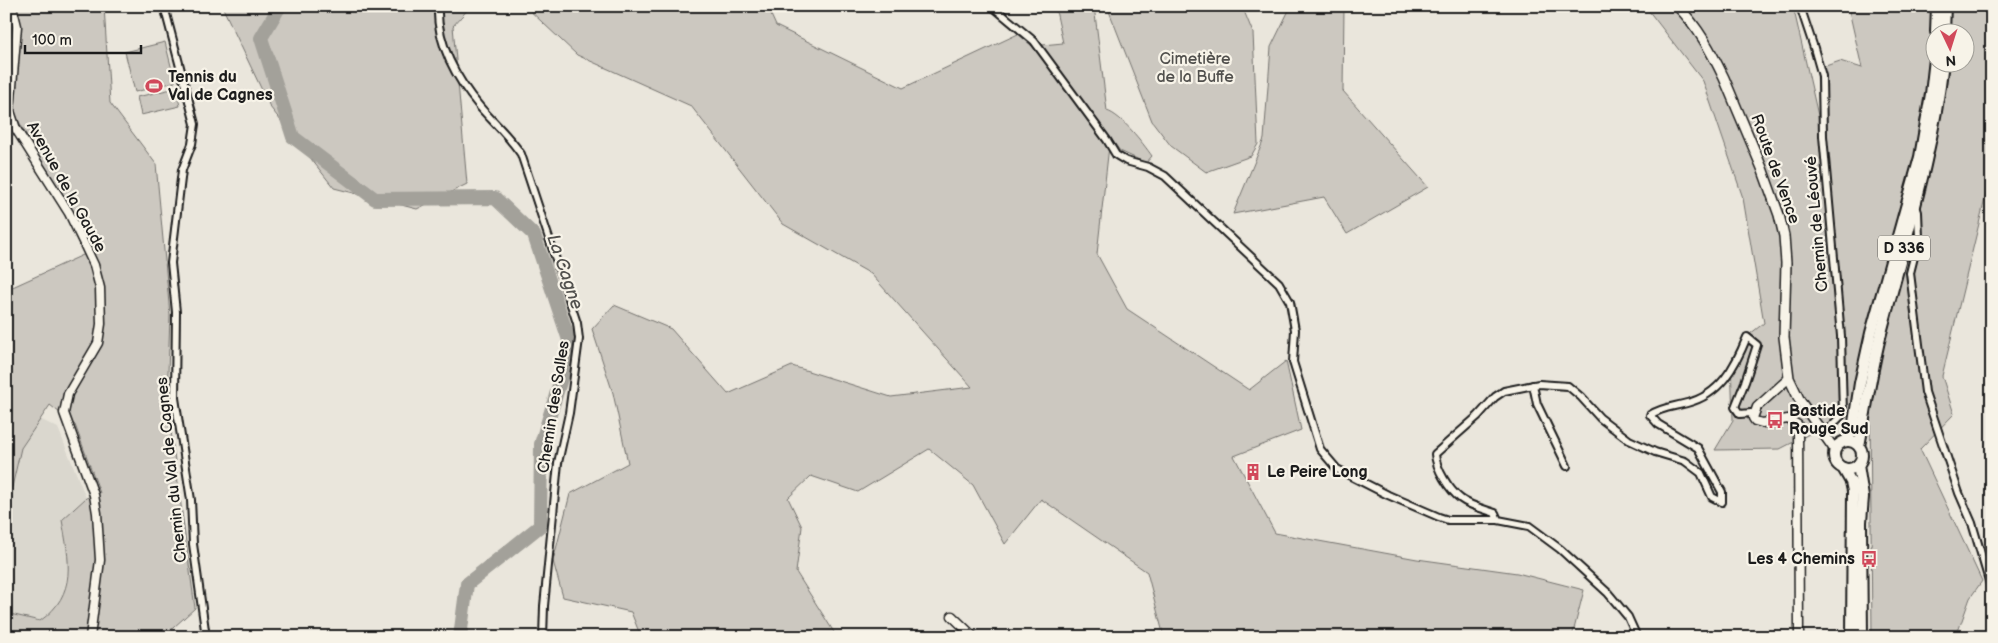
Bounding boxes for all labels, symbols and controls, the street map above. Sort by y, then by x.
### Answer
scale bar [25,22,141,54]
north arrow [1926,22,1976,72]
text: 100 m [32,31,72,50]
park label: Cimetière de la Buffe [1156,50,1234,87]
text: N [1945,52,1957,69]
place label: Tennis du Val de Cagnes [168,68,273,105]
sports icon: Tennis du Val de Cagnes [144,76,164,96]
street label: Route de Vence [1746,112,1804,227]
street label: Avenue de la Gaude [22,118,110,256]
street label: Chemin de Léouvé [1802,155,1832,293]
water label: La Cagne [542,232,588,312]
road number: D 336 [1878,236,1930,260]
street label: Chemin des Salles [534,339,574,475]
street label: Chemin du Val de Cagnes [153,376,191,564]
place label: Bastide Rouge Sud [1789,402,1869,439]
bus stop icon: Bastide Rouge Sud [1765,410,1785,430]
building icon: Le Peire Long [1243,462,1263,482]
place label: Le Peire Long [1267,463,1368,482]
bus stop icon: Les 4 Chemins [1859,549,1879,569]
place label: Les 4 Chemins [1747,550,1855,569]

